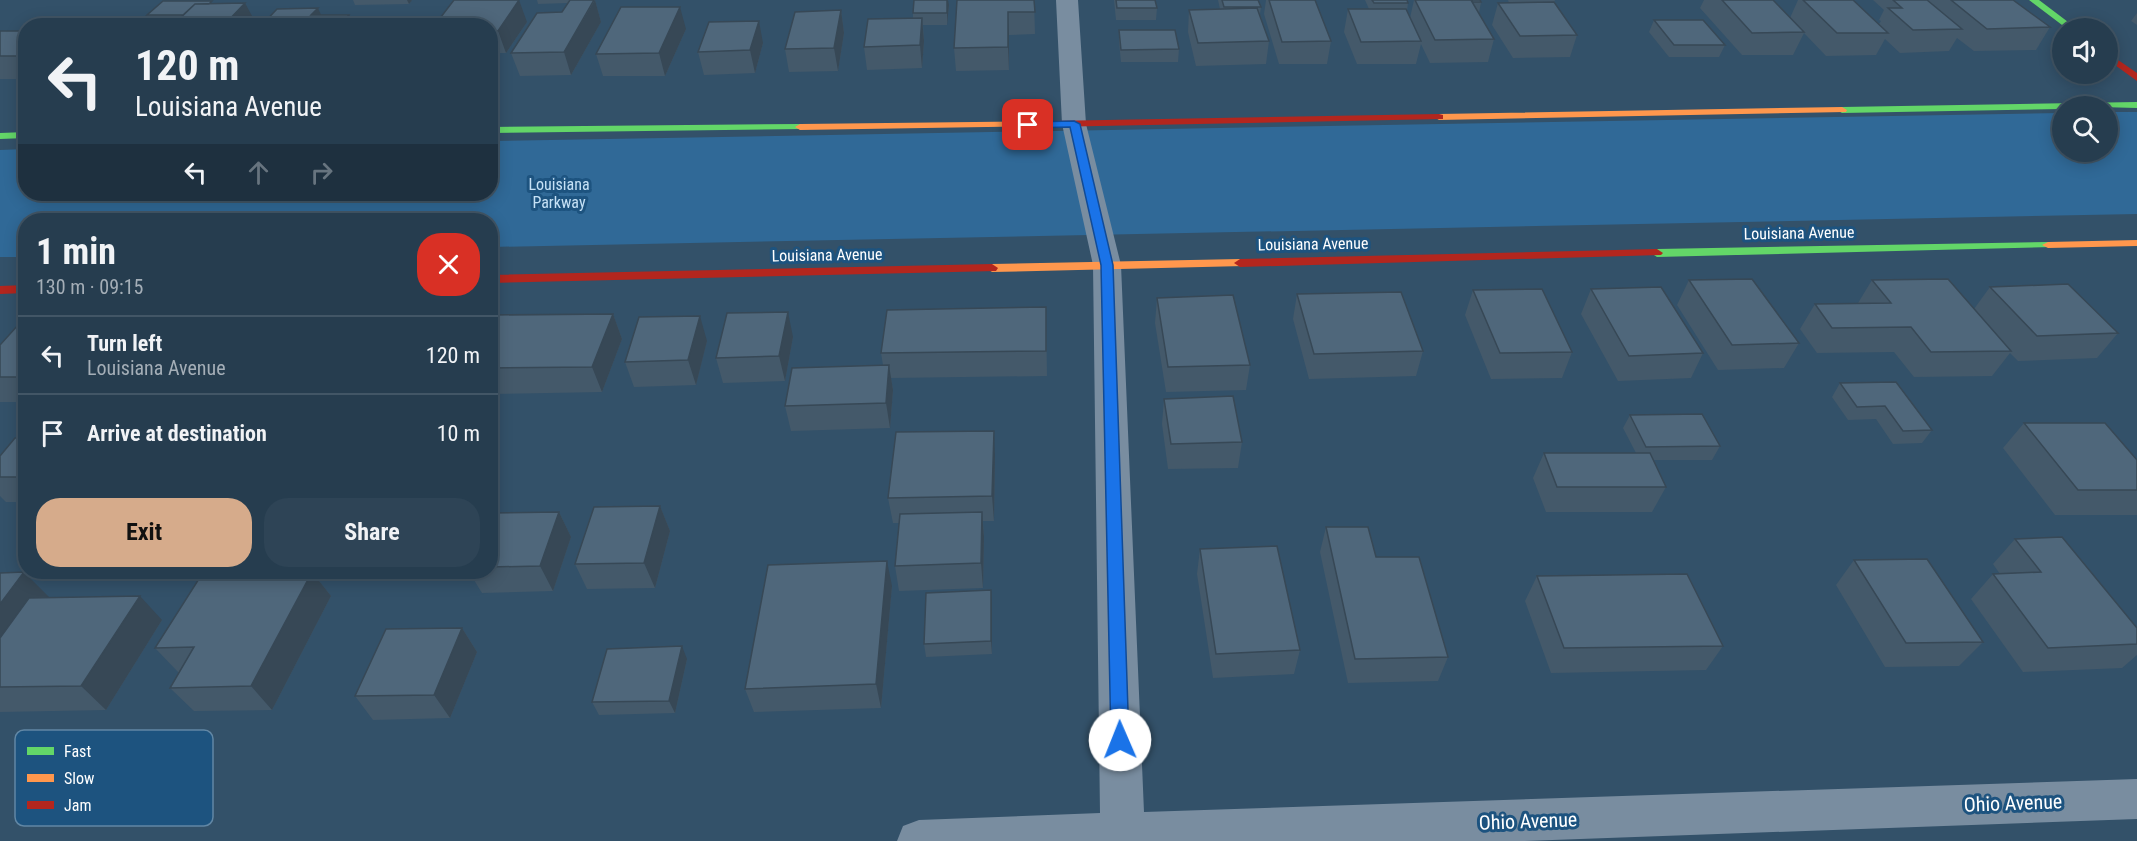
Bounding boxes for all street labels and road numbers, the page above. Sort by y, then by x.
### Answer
street label: Louisiana Avenue [1743,223,1855,243]
street label: Louisiana Avenue [1257,234,1369,254]
street label: Louisiana Avenue [771,245,883,265]
street label: Ohio Avenue [1963,789,2063,817]
street label: Ohio Avenue [1478,807,1578,835]

